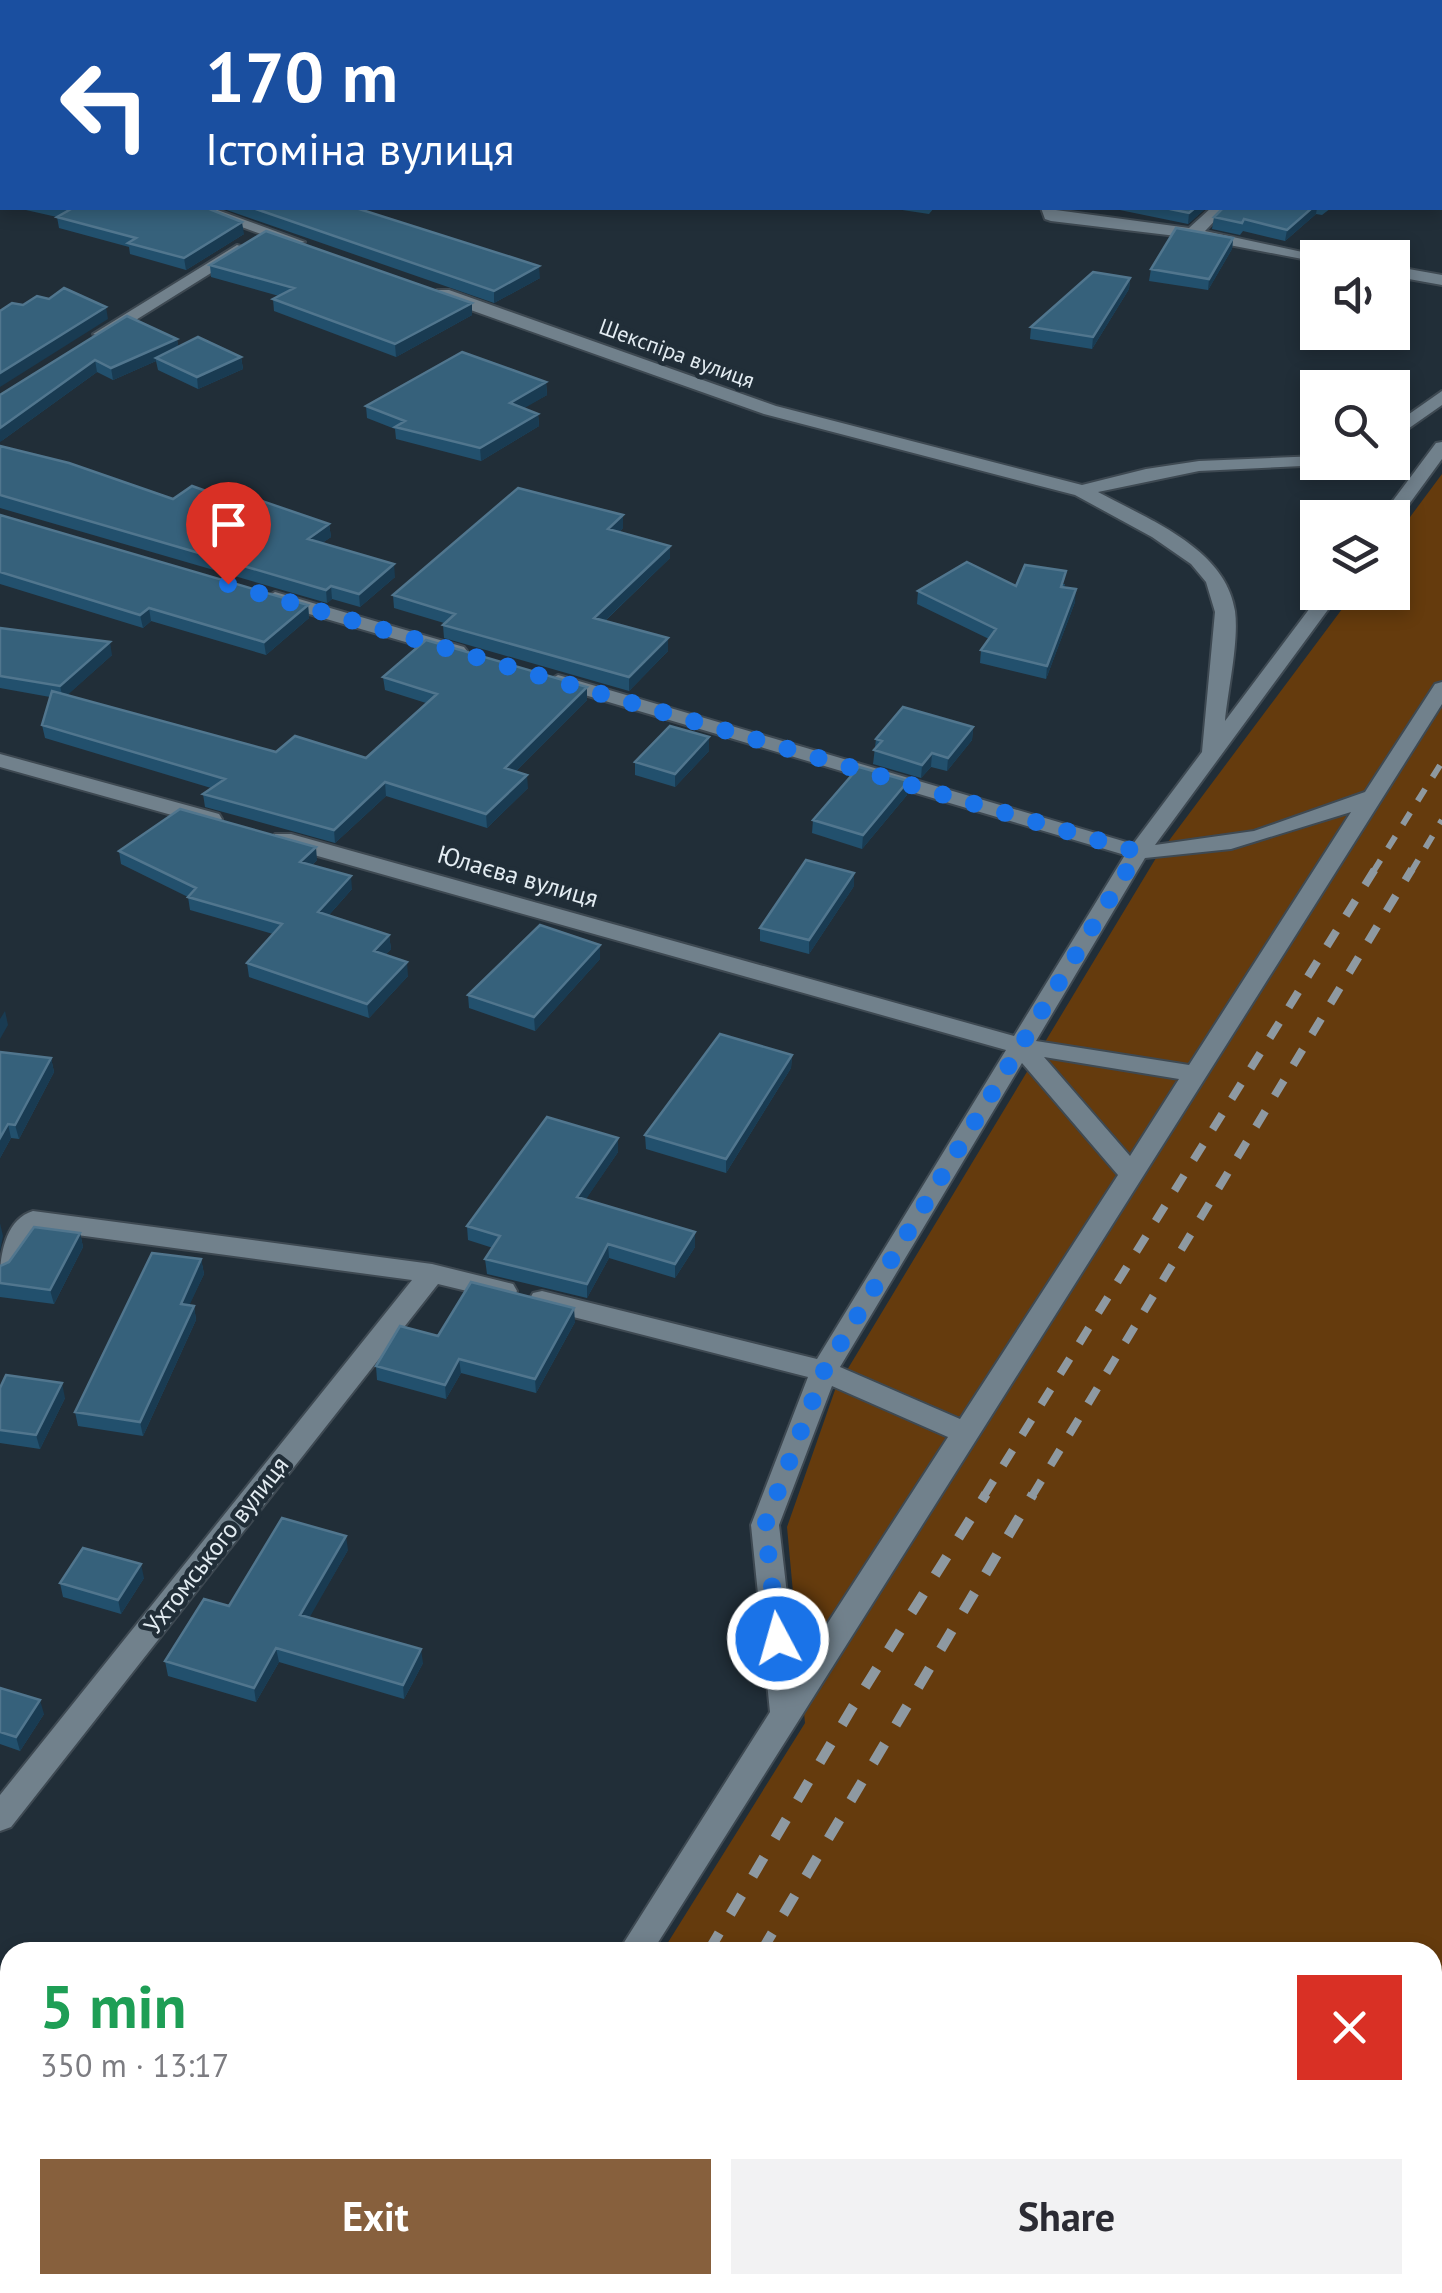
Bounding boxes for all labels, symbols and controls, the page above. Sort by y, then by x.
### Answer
text: 170 m [205,31,398,121]
icon: left [40,40,170,170]
text: Істоміна вулиця [205,119,515,177]
map controls [1300,240,1410,610]
button: sound [1300,240,1410,350]
street label: Шекспіра вулиця [595,312,759,394]
button: search [1300,370,1410,480]
pin [186,482,271,585]
icon: arrive [201,497,256,552]
button: layers [1300,500,1410,610]
street label: Юлаєва вулиця [434,838,602,914]
street label: Ухтомського вулиця [137,1450,295,1640]
position arrow [726,1587,830,1691]
text: 5 min [40,1967,186,2045]
button: close [1297,1975,1402,2080]
text: 350 m · 13:17 [40,2044,229,2086]
button: Exit [40,2159,711,2274]
button: Share [731,2159,1402,2274]

